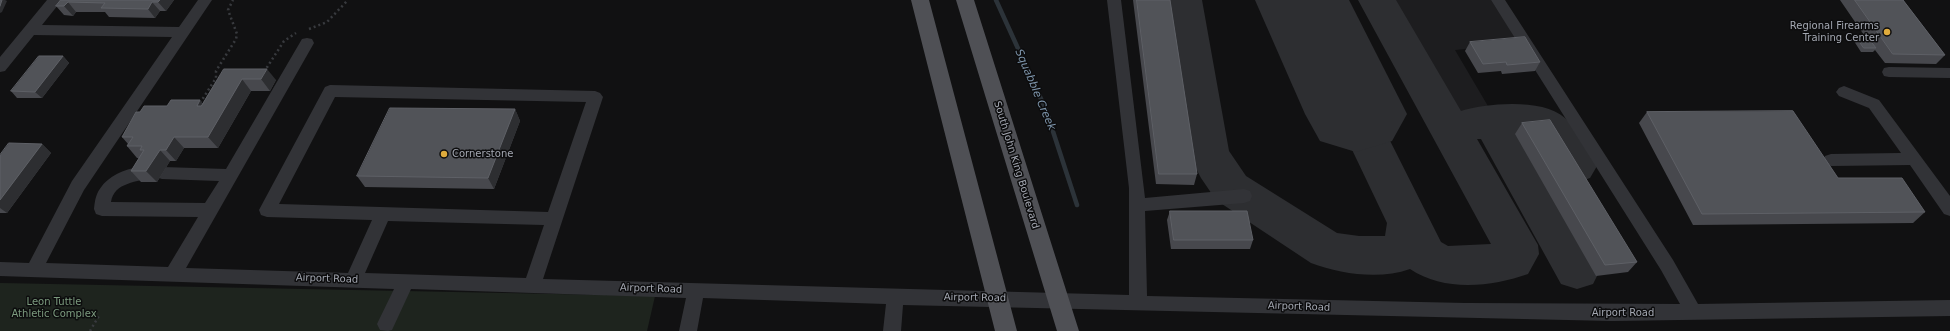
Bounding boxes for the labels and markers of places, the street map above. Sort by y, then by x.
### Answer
place label: Regional Firearms Training Center [1790,20,1879,44]
marker: Regional Firearms Training Center [1882,27,1892,37]
place label: Cornerstone [452,148,513,160]
marker: Cornerstone [439,149,449,159]

